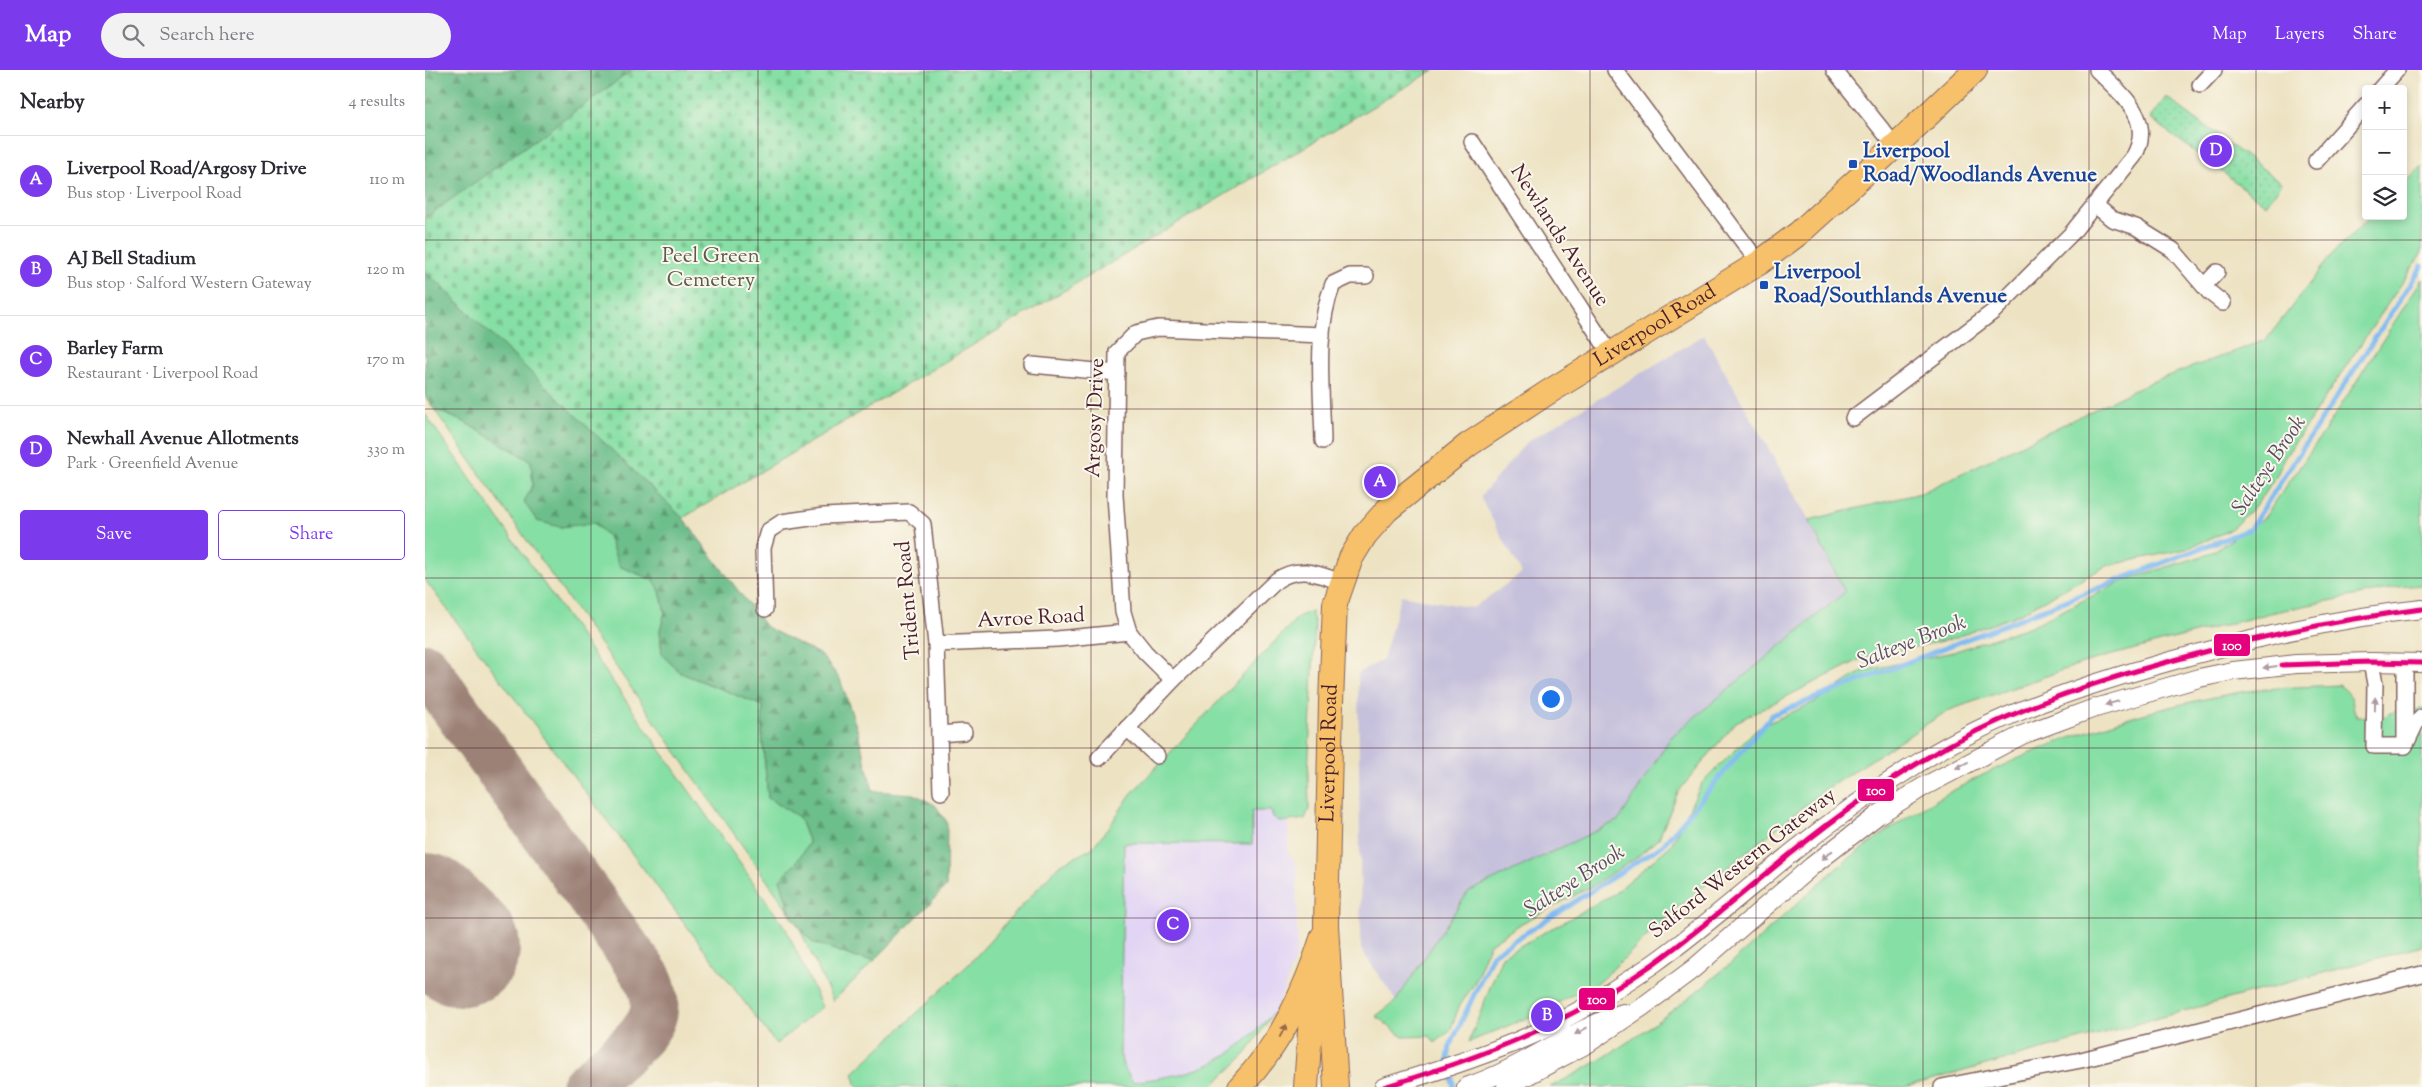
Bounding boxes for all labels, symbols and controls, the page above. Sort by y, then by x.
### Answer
search box [101,13,451,58]
text: Map [25,18,71,52]
icon: search [119,21,147,49]
text: Search here [159,22,255,49]
text: Map [2212,22,2247,48]
text: Layers [2275,22,2325,48]
text: Share [2353,22,2397,48]
map controls [2362,85,2407,220]
button: + [2362,85,2407,130]
text: Nearby [20,88,85,118]
text: 4 results [349,91,405,114]
button: − [2362,130,2407,175]
pin: D [2200,132,2232,170]
place label: Liverpool Road/Woodlands Avenue [1863,137,2097,191]
text: Liverpool Road/Argosy Drive [67,156,307,183]
marker: Liverpool Road/Woodlands Avenue [1847,158,1859,170]
street label: Newlands Avenue [1502,159,1616,313]
text: A [30,169,43,192]
text: 110 m [369,169,405,192]
button: layers [2362,175,2407,220]
text: Bus stop · Liverpool Road [67,183,242,206]
park label: Peel Green Cemetery [662,242,760,296]
text: AJ Bell Stadium [67,246,196,273]
place label: Liverpool Road/Southlands Avenue [1774,258,2007,312]
text: B [31,259,41,282]
text: 120 m [367,259,405,282]
text: Bus stop · Salford Western Gateway [67,273,312,296]
street label: Liverpool Road [1588,277,1723,376]
marker: Liverpool Road/Southlands Avenue [1758,279,1770,291]
text: Barley Farm [67,336,163,363]
text: C [30,349,42,372]
text: 170 m [367,349,405,372]
street label: Argosy Drive [1079,358,1113,478]
text: Restaurant · Liverpool Road [67,363,258,386]
water label: Salteye Brook [2225,410,2315,522]
text: Newhall Avenue Allotments [67,426,299,453]
text: D [30,439,42,462]
text: 330 m [367,439,405,462]
text: Park · Greenfield Avenue [67,453,238,476]
pin: A [1364,463,1396,501]
button: Save [20,510,208,560]
button: Share [218,510,405,560]
street label: Trident Road [889,539,929,661]
street label: Avroe Road [976,601,1086,637]
water label: Salteye Brook [1853,608,1971,678]
line badge: 100 [2213,633,2251,657]
text: 100 [2222,637,2242,657]
one-way arrow [2261,663,2277,671]
street label: Liverpool Road [1313,683,1347,823]
your location [1538,686,1564,712]
one-way arrow [2371,696,2379,712]
one-way arrow [2104,700,2119,708]
one-way arrow [1955,761,1969,769]
line badge: 100 [1857,778,1895,802]
street label: Salford Western Gateway [1643,781,1843,947]
text: 100 [1866,782,1886,802]
water label: Salteye Brook [1518,837,1632,927]
one-way arrow [1821,849,1834,860]
pin: C [1157,906,1189,944]
line badge: 100 [1578,987,1616,1011]
text: 100 [1587,991,1607,1011]
pin: B [1531,997,1563,1035]
one-way arrow [1279,1024,1287,1038]
one-way arrow [1574,1027,1588,1035]

